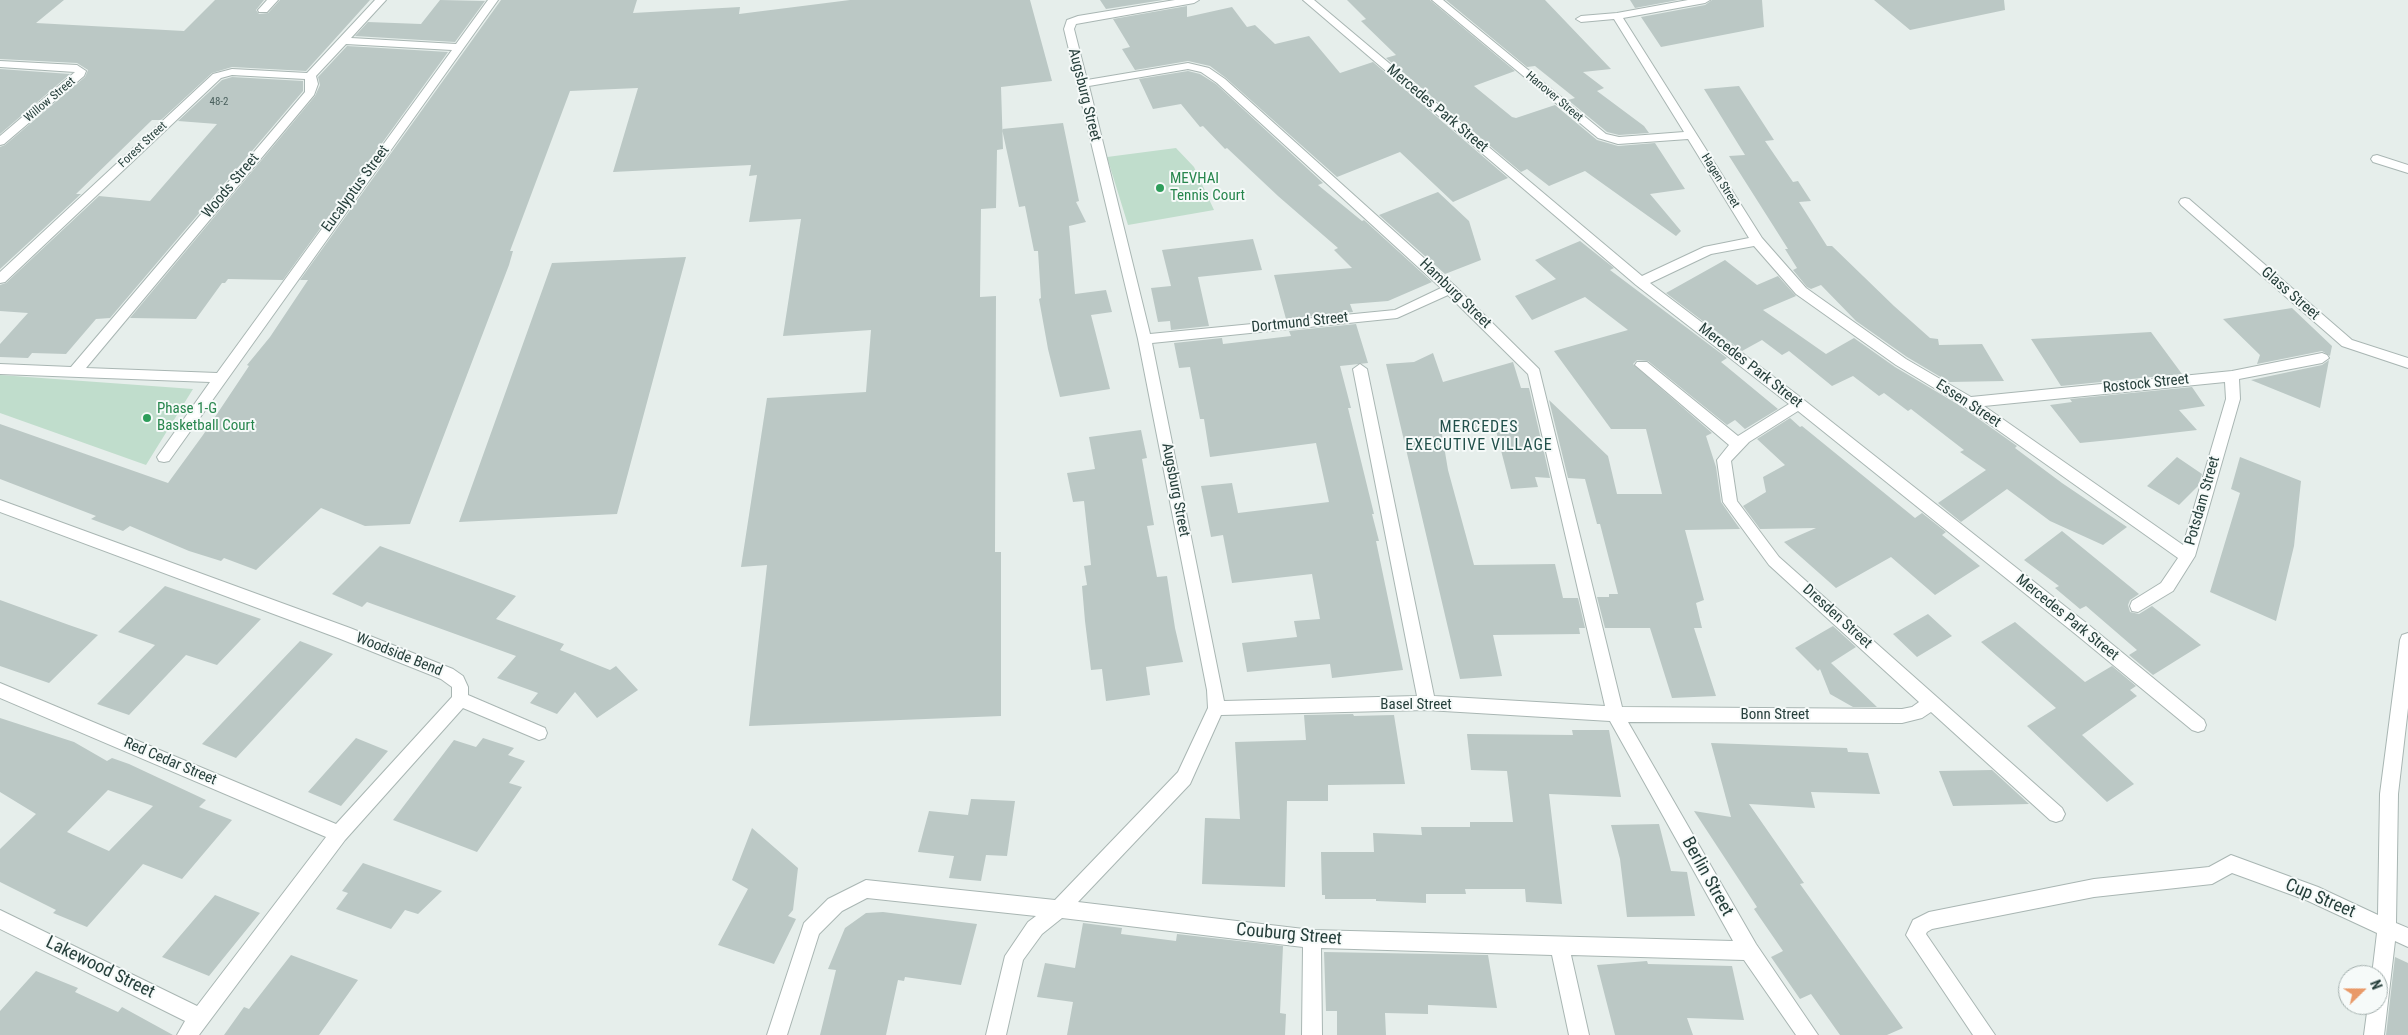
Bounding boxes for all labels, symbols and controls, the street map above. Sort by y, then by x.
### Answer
street label: Augsburg Street [1064,47,1104,143]
street label: Mercedes Park Street [1383,61,1491,157]
street label: Hanover Street [1523,69,1585,125]
street label: Willow Street [22,75,78,125]
house number: 48-2 [209,95,229,109]
street label: Forest Street [116,119,170,171]
street label: Eucalyptus Street [318,142,394,236]
street label: Woods Street [199,150,263,222]
street label: Hagen Street [1698,151,1742,211]
place label: MEVHAI Tennis Court [1170,170,1245,205]
marker: MEVHAI Tennis Court [1154,182,1166,194]
street label: Hamburg Street [1415,255,1495,333]
street label: Glass Street [2257,264,2323,324]
street label: Dortmund Street [1251,309,1349,337]
street label: Mercedes Park Street [1694,320,1806,412]
street label: Rostock Street [2102,371,2190,397]
street label: Essen Street [1932,376,2004,432]
place label: Phase 1-G Basketball Court [157,400,255,435]
marker: Phase 1-G Basketball Court [141,412,153,424]
district label: MERCEDES EXECUTIVE VILLAGE [1403,418,1555,456]
street label: Augsburg Street [1157,442,1193,538]
street label: Potsdam Street [2182,455,2224,547]
street label: Mercedes Park Street [2012,571,2122,665]
street label: Dresden Street [1799,581,1875,653]
street label: Woodside Bend [353,629,445,681]
street label: Basel Street [1380,696,1452,714]
street label: Bonn Street [1741,706,1809,724]
street label: Red Cedar Street [121,734,219,790]
street label: Berlin Street [1676,834,1738,920]
street label: Cup Street [2282,875,2358,923]
street label: Couburg Street [1235,920,1343,950]
street label: Lakewood Street [42,932,158,1004]
north arrow [2338,965,2388,1015]
text: N [2367,978,2385,992]

